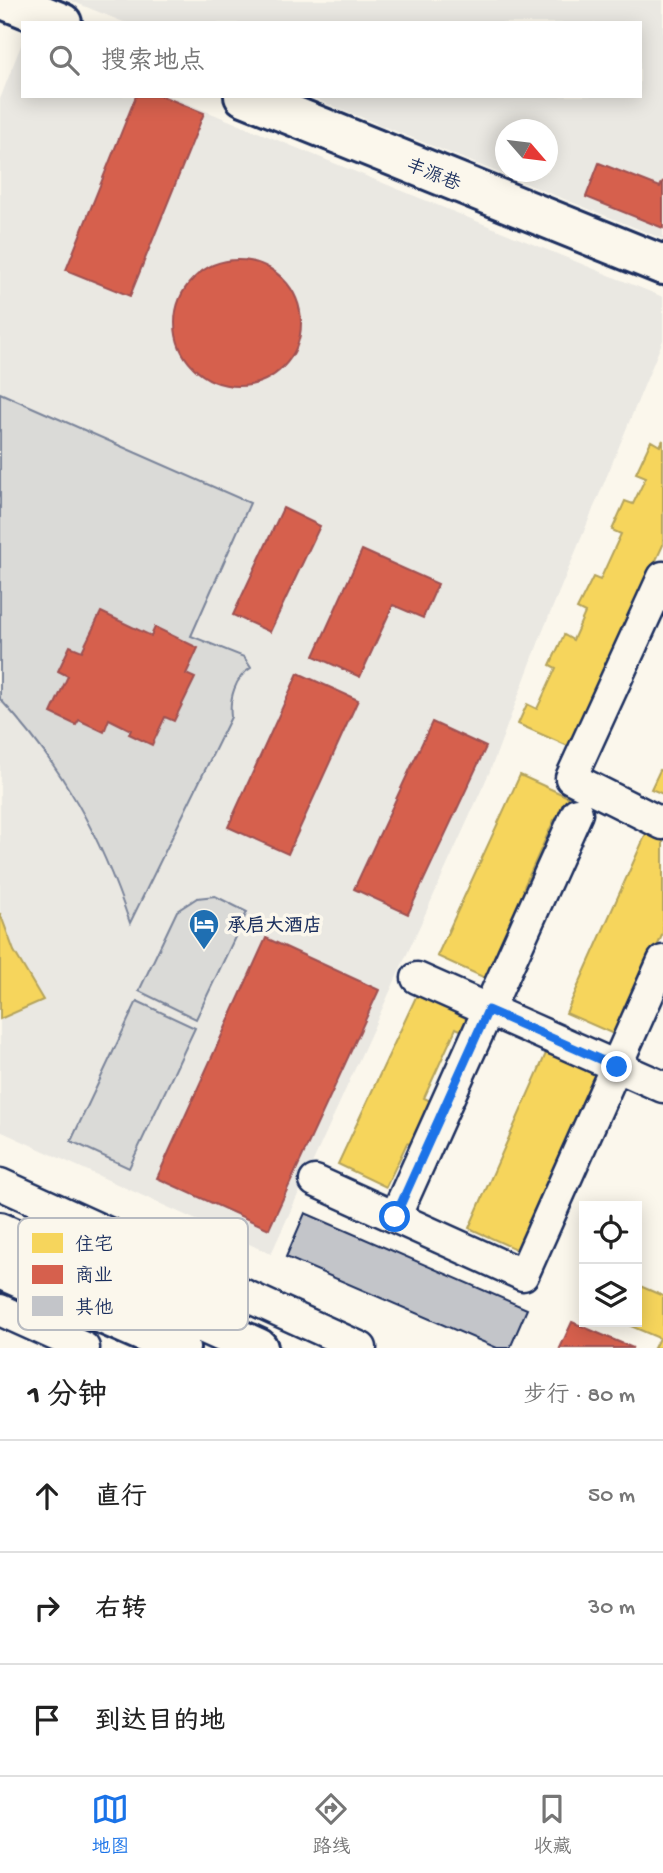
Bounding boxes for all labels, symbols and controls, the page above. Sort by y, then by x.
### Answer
search box [21,21,642,98]
icon: search [45,41,83,79]
text: 搜索地点 [101,48,205,79]
north arrow [495,119,558,182]
street label: 丰源巷 [402,154,464,198]
hotel icon: 承启大酒店 [187,907,221,951]
place label: 承启大酒店 [227,915,322,939]
route end [601,1051,632,1082]
route start [379,1201,410,1232]
map controls [579,1201,642,1327]
button: locate [579,1201,642,1264]
legend [18,1218,248,1330]
text: 住宅 [75,1234,113,1258]
button: layers [579,1264,642,1327]
text: 商业 [75,1265,113,1289]
text: 其他 [75,1297,113,1321]
text: 1 分钟 [28,1380,107,1415]
text: 步行 · 80 m [523,1383,635,1410]
icon: ahead [28,1477,66,1515]
text: 50 m [588,1483,635,1510]
text: 直行 [95,1484,147,1515]
icon: right [28,1589,66,1627]
text: 30 m [588,1595,635,1622]
text: 右转 [95,1596,147,1627]
icon: arrive [28,1701,66,1739]
text: 到达目的地 [95,1708,225,1739]
tab: 地图 [91,1790,130,1860]
tab: 路线 [312,1790,351,1860]
tab: 收藏 [533,1790,572,1860]

